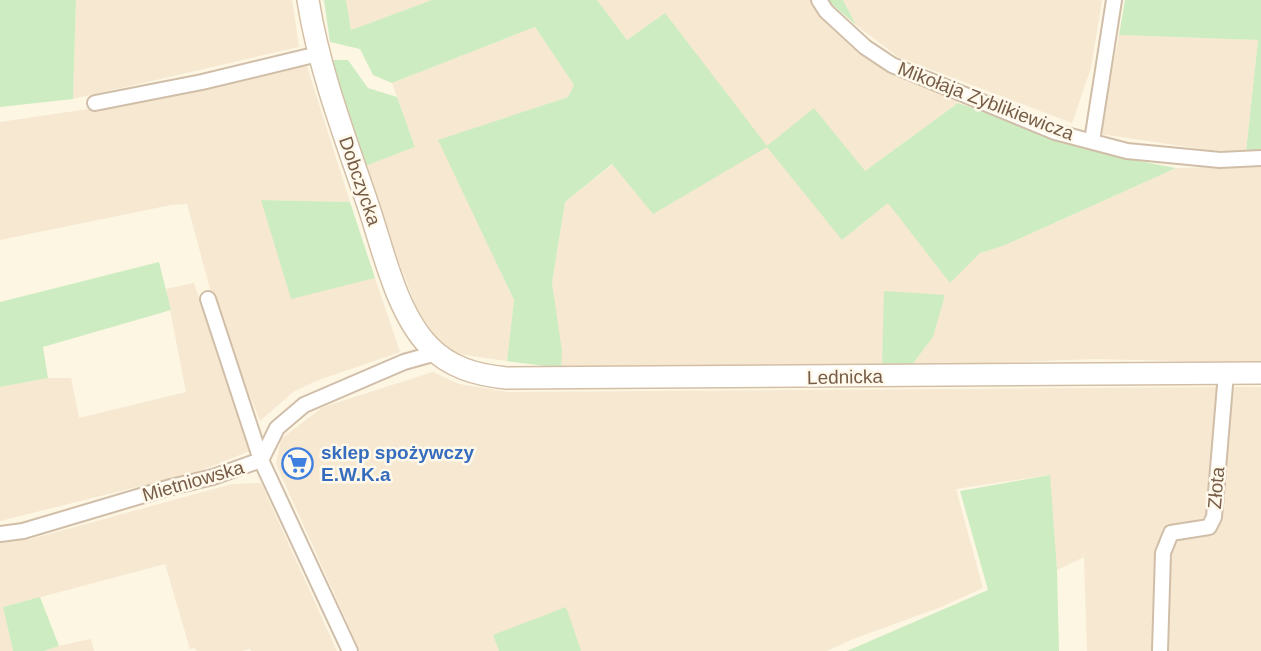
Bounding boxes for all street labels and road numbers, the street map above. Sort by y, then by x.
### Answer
street label: Mikołaja Zyblikiewicza [895,58,1077,144]
street label: Dobczycka [335,134,385,229]
street label: Lednicka [807,366,884,388]
street label: Mietniowska [140,456,247,506]
street label: Złota [1204,466,1228,510]

